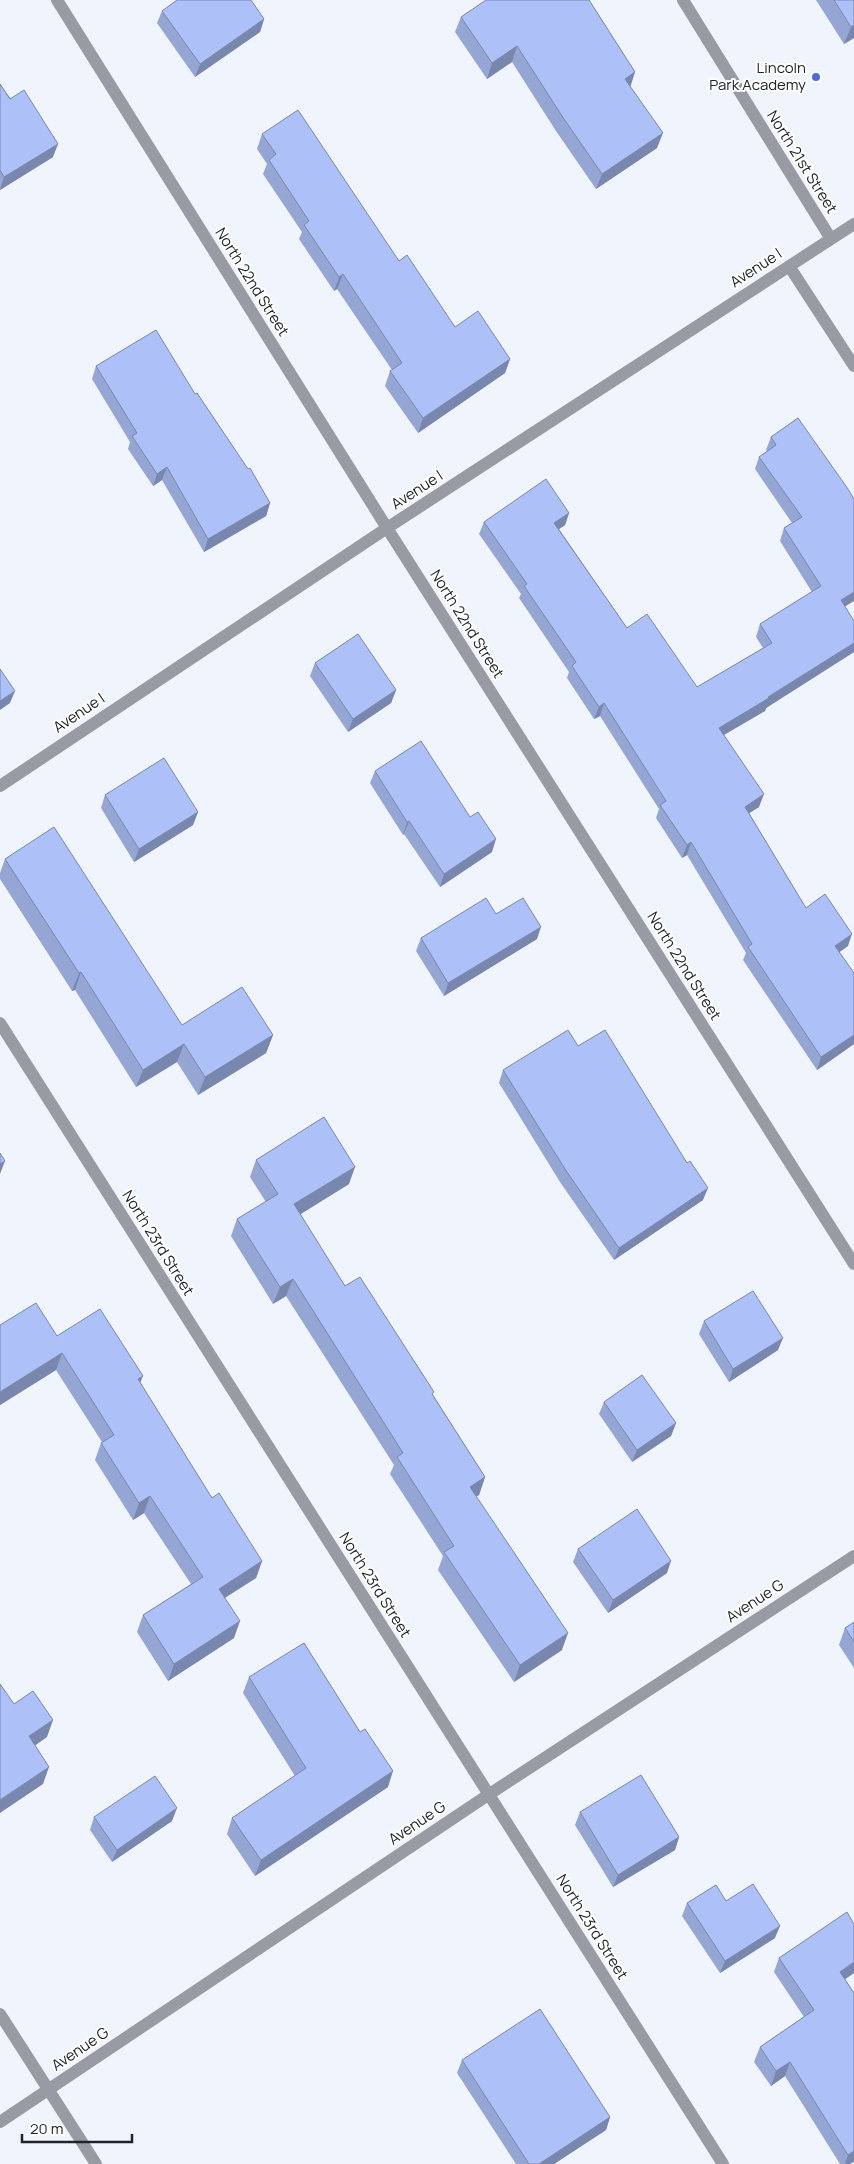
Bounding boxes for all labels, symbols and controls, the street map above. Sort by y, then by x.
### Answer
place label: Lincoln Park Academy [709,57,806,95]
marker: Lincoln Park Academy [810,71,822,83]
street label: North 21st Street [762,106,843,217]
street label: North 22nd Street [211,223,294,340]
street label: Avenue I [726,243,786,292]
street label: Avenue I [387,465,447,514]
street label: North 22nd Street [426,565,509,682]
street label: Avenue I [49,688,109,737]
street label: North 22nd Street [643,907,726,1024]
street label: North 23rd Street [118,1186,199,1299]
street label: North 23rd Street [335,1528,416,1641]
street label: Avenue G [722,1574,788,1627]
street label: Avenue G [384,1795,450,1849]
street label: North 23rd Street [552,1870,633,1983]
street label: Avenue G [47,2021,113,2075]
scale bar [22,2112,132,2144]
text: 20 m [30,2118,63,2139]

